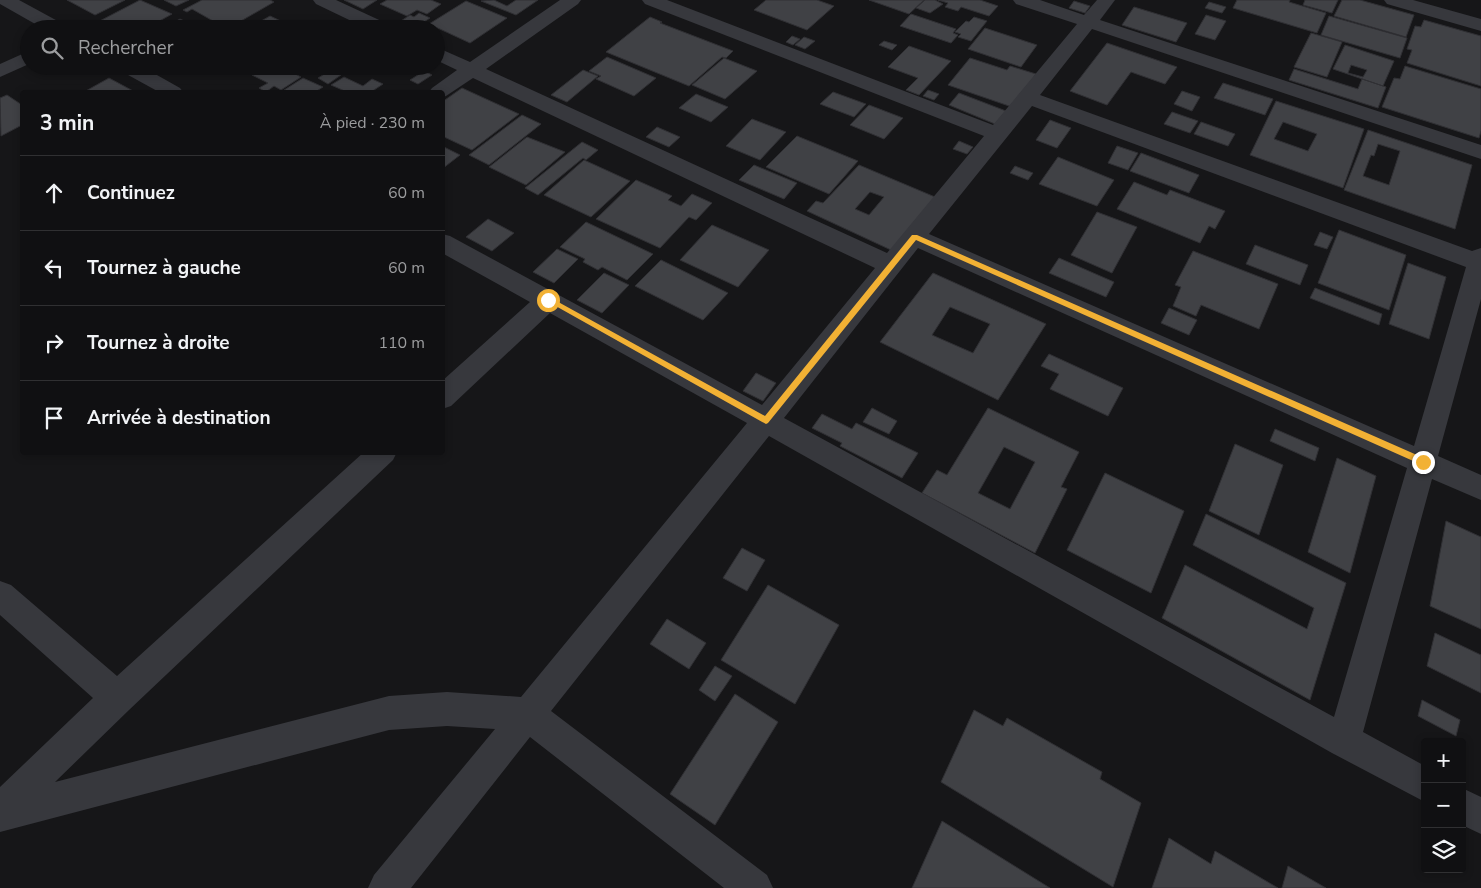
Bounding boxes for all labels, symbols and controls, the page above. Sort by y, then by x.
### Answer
search box [20,20,445,75]
icon: search [38,34,66,62]
text: Rechercher [78,35,173,61]
text: 3 min [40,109,94,137]
text: À pied · 230 m [320,112,425,134]
icon: ahead [40,179,68,207]
text: Continuez [87,180,175,206]
text: 60 m [388,182,425,204]
icon: left [40,254,68,282]
text: Tournez à gauche [87,255,241,281]
text: 60 m [388,257,425,279]
route start [537,289,560,312]
icon: right [40,329,68,357]
text: Tournez à droite [87,330,230,356]
text: 110 m [378,332,425,354]
icon: arrive [40,404,68,432]
text: Arrivée à destination [87,405,271,431]
route end [1412,451,1435,474]
map controls [1421,738,1466,873]
button: + [1421,738,1466,783]
button: − [1421,783,1466,828]
button: layers [1421,828,1466,873]

